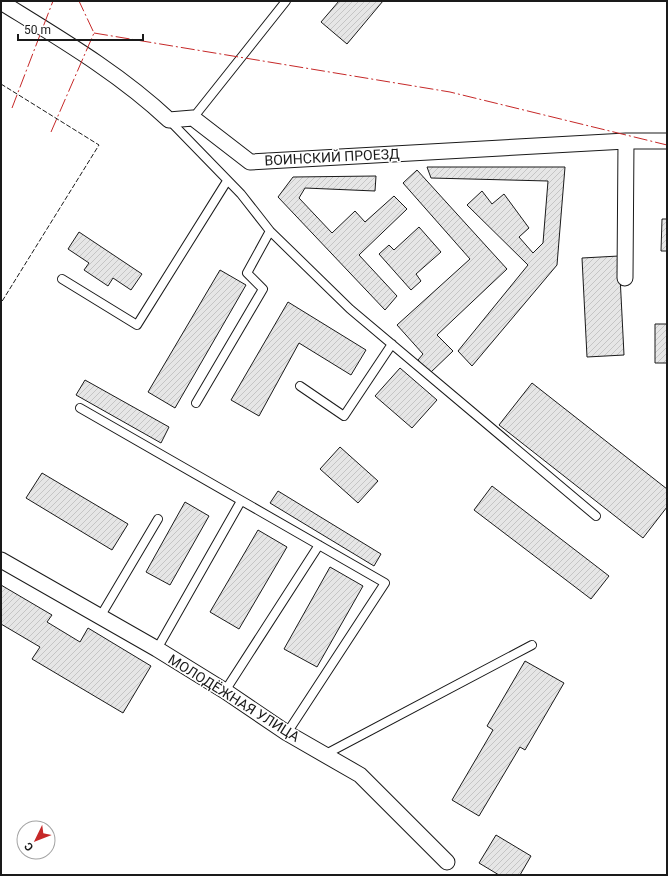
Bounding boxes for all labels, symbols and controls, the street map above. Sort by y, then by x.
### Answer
scale bar [18,16,143,42]
text: 50 m [24,23,51,37]
street label: ВОИНСКИЙ ПРОЕЗД [264,145,400,169]
street label: МОЛОДЁЖНАЯ УЛИЦА [165,651,303,745]
north arrow [16,820,56,860]
text: С [22,839,36,854]

